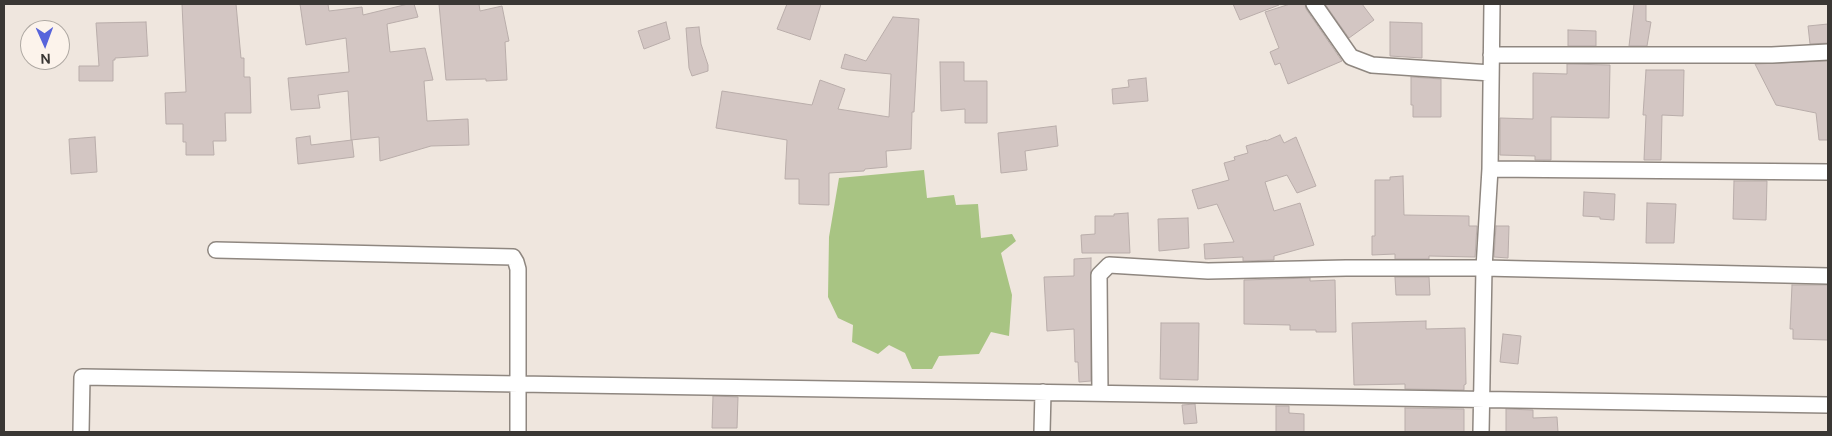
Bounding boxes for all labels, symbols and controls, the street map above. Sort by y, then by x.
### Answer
north arrow [20,20,70,70]
text: N [40,50,51,68]

